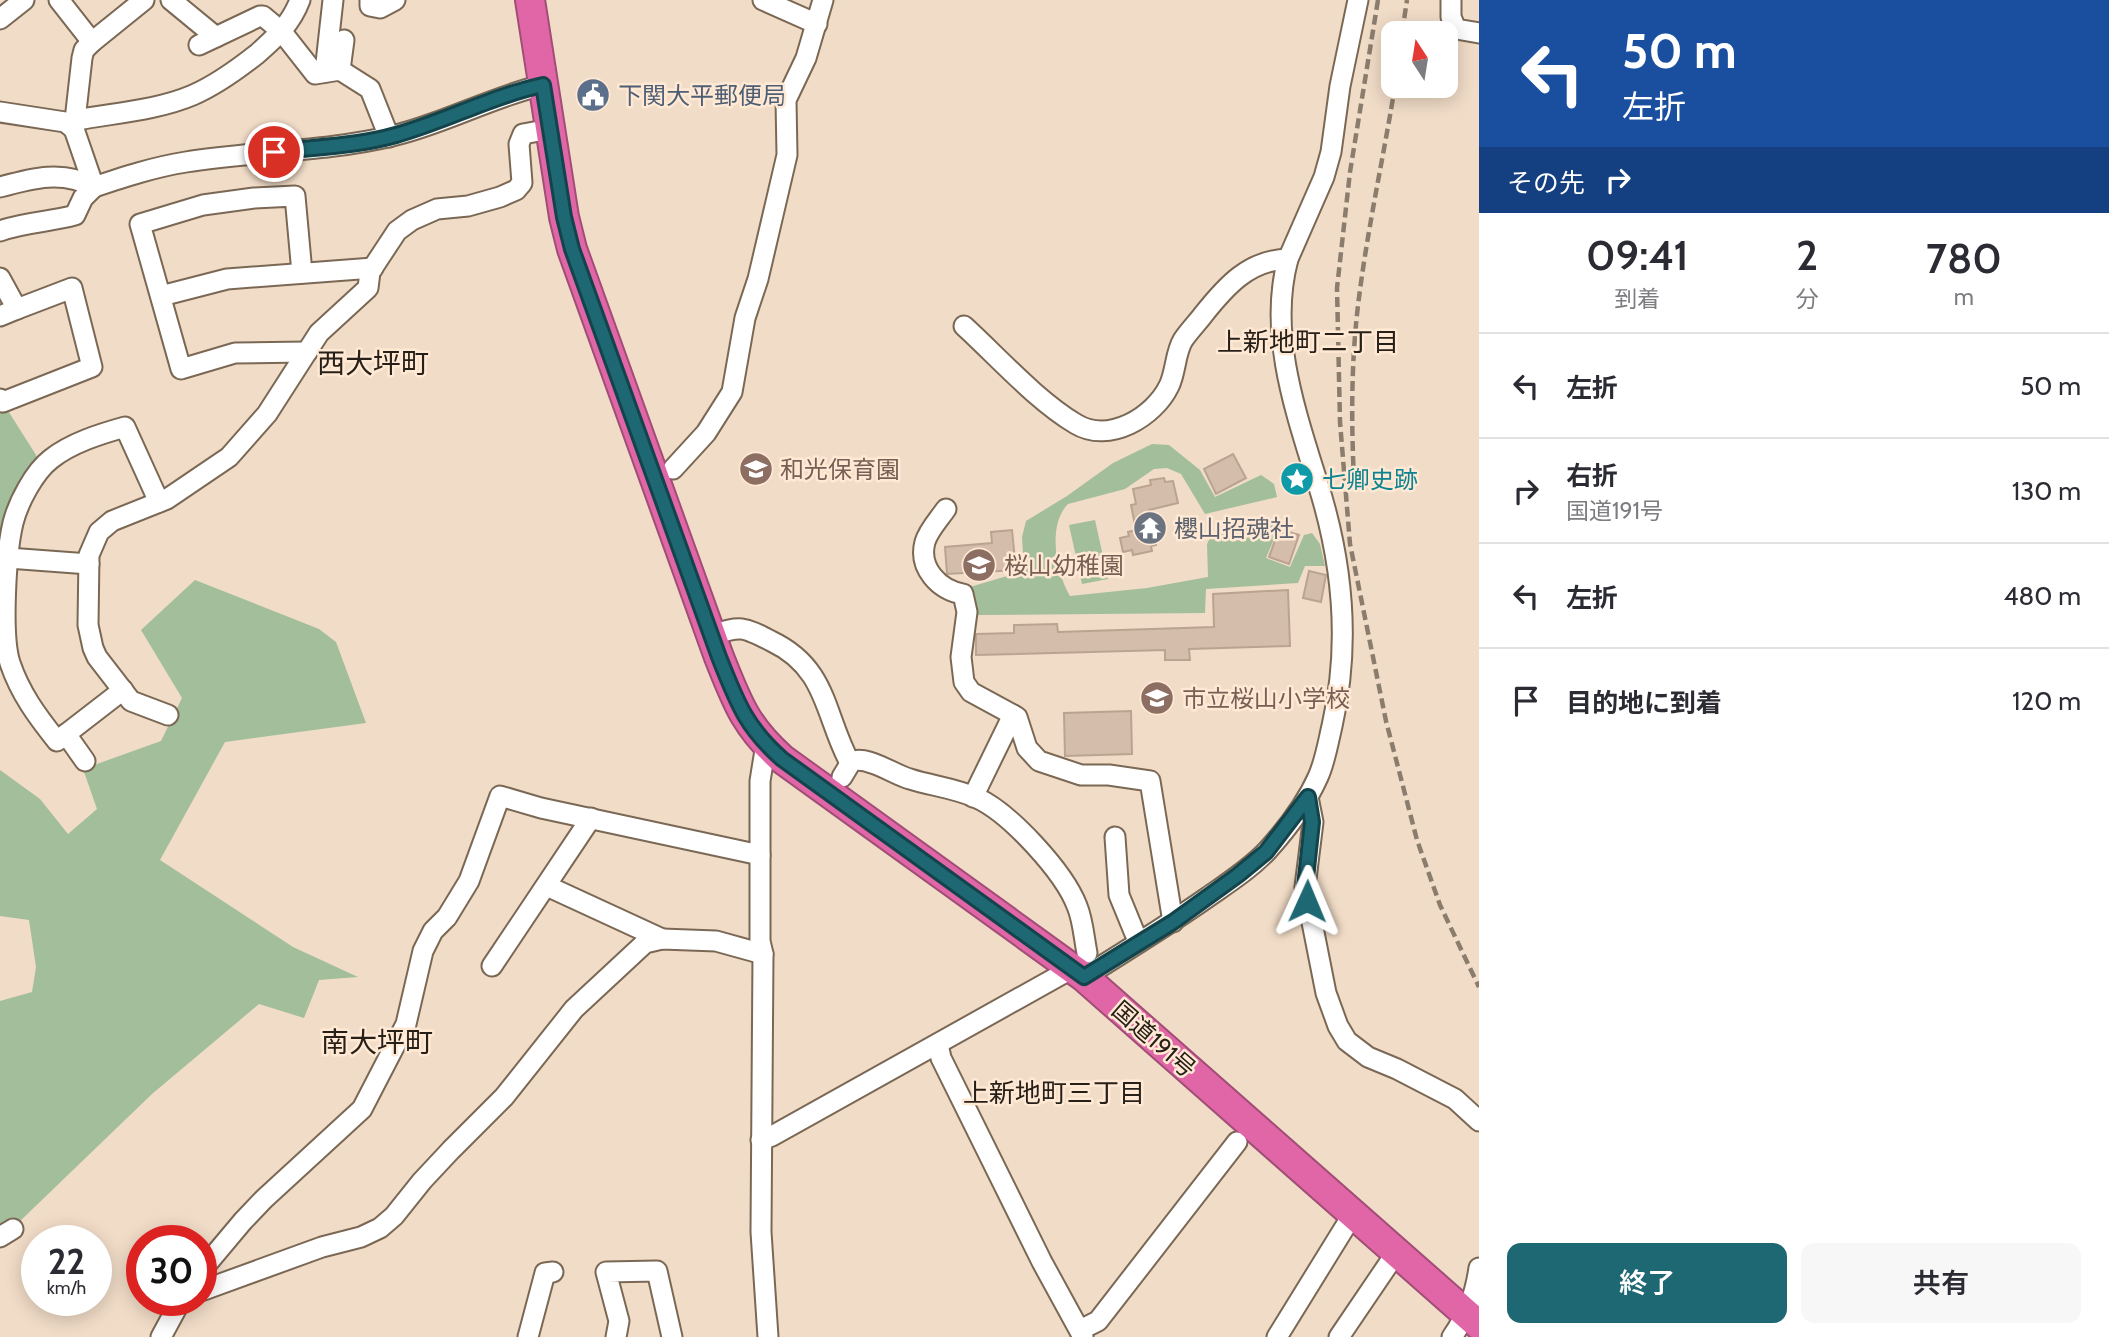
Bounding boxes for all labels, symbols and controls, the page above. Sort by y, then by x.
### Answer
north arrow [1381,21,1458,98]
map controls [1381,21,1458,98]
text: 50 m [1622,21,1737,80]
icon: left [1507,28,1598,119]
public building icon: 下関大平郵便局 [574,76,612,114]
place label: 下関大平郵便局 [618,81,786,110]
text: 左折 [1622,87,1686,126]
pin [244,122,304,182]
icon: arrive [255,133,293,171]
icon: right [1599,161,1637,199]
text: その先 [1507,167,1585,199]
text: 09:41 [1586,229,1688,281]
text: 2 [1796,229,1818,281]
text: 780 [1926,232,2002,284]
text: m [1954,283,1974,311]
text: 到着 [1614,285,1660,313]
text: 分 [1796,285,1819,313]
district label: 上新地町二丁目 [1217,326,1399,358]
district label: 西大坪町 [317,346,429,380]
icon: left [1507,367,1545,405]
text: 50 m [2020,370,2081,402]
text: 左折 [1566,372,1618,404]
school or university icon: 和光保育園 [737,450,775,488]
place label: 和光保育園 [780,455,900,484]
place icon: 七卿史跡 [1278,460,1316,498]
text: 右折 [1566,460,1618,492]
place label: 七卿史跡 [1322,465,1418,494]
icon: right [1507,472,1545,510]
text: 130 m [2012,475,2081,507]
text: 国道191号 [1566,497,1663,525]
temple icon: 櫻山招魂社 [1131,509,1169,547]
place label: 櫻山招魂社 [1174,514,1294,543]
school or university icon: 桜山幼稚園 [960,546,998,584]
place label: 桜山幼稚園 [1004,551,1124,580]
icon: left [1507,577,1545,615]
text: 480 m [2003,580,2081,612]
text: 左折 [1566,582,1618,614]
school or university icon: 市立桜山小学校 [1138,679,1176,717]
icon: arrive [1507,682,1545,720]
place label: 市立桜山小学校 [1182,684,1350,713]
text: 120 m [2012,685,2081,717]
text: 目的地に到着 [1566,687,1722,719]
position arrow [1270,864,1344,938]
street label: 国道191号 [1106,995,1202,1083]
district label: 南大坪町 [321,1025,433,1059]
district label: 上新地町三丁目 [963,1077,1145,1109]
speed limit sign: 30 [126,1225,217,1316]
text: 22 [48,1240,85,1283]
button: 終了 [1507,1243,1787,1323]
button: 共有 [1801,1243,2081,1323]
text: km/h [47,1277,86,1299]

